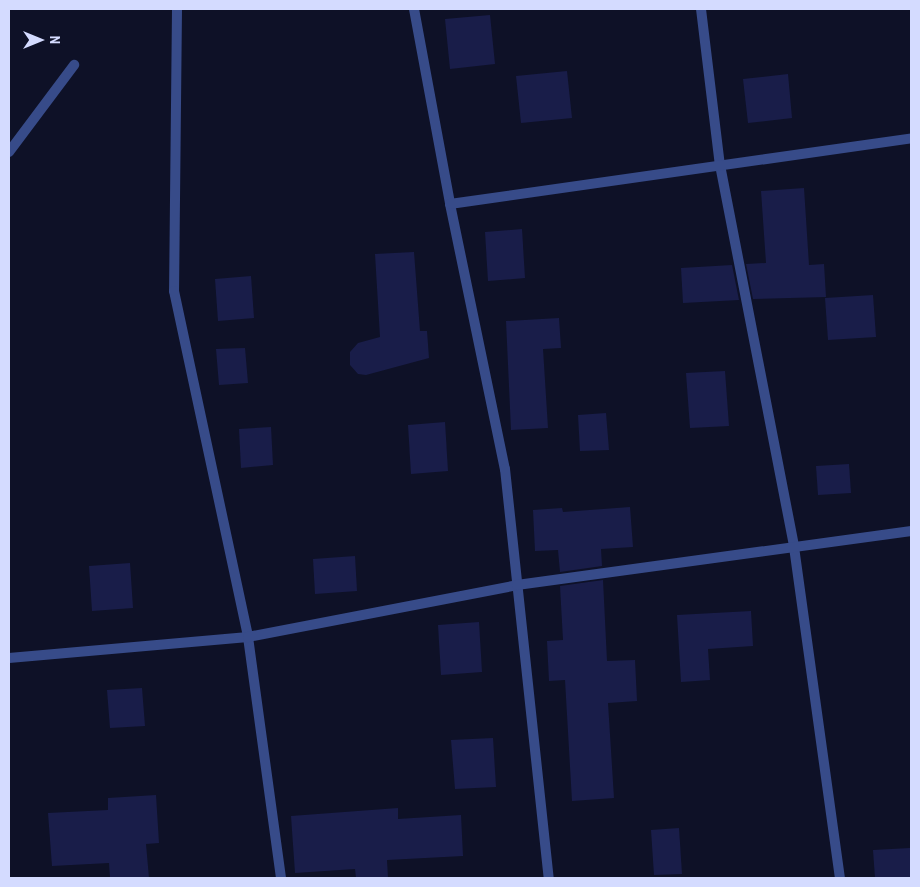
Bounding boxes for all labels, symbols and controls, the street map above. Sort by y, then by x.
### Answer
north arrow [15,15,65,65]
text: N [46,36,64,44]

